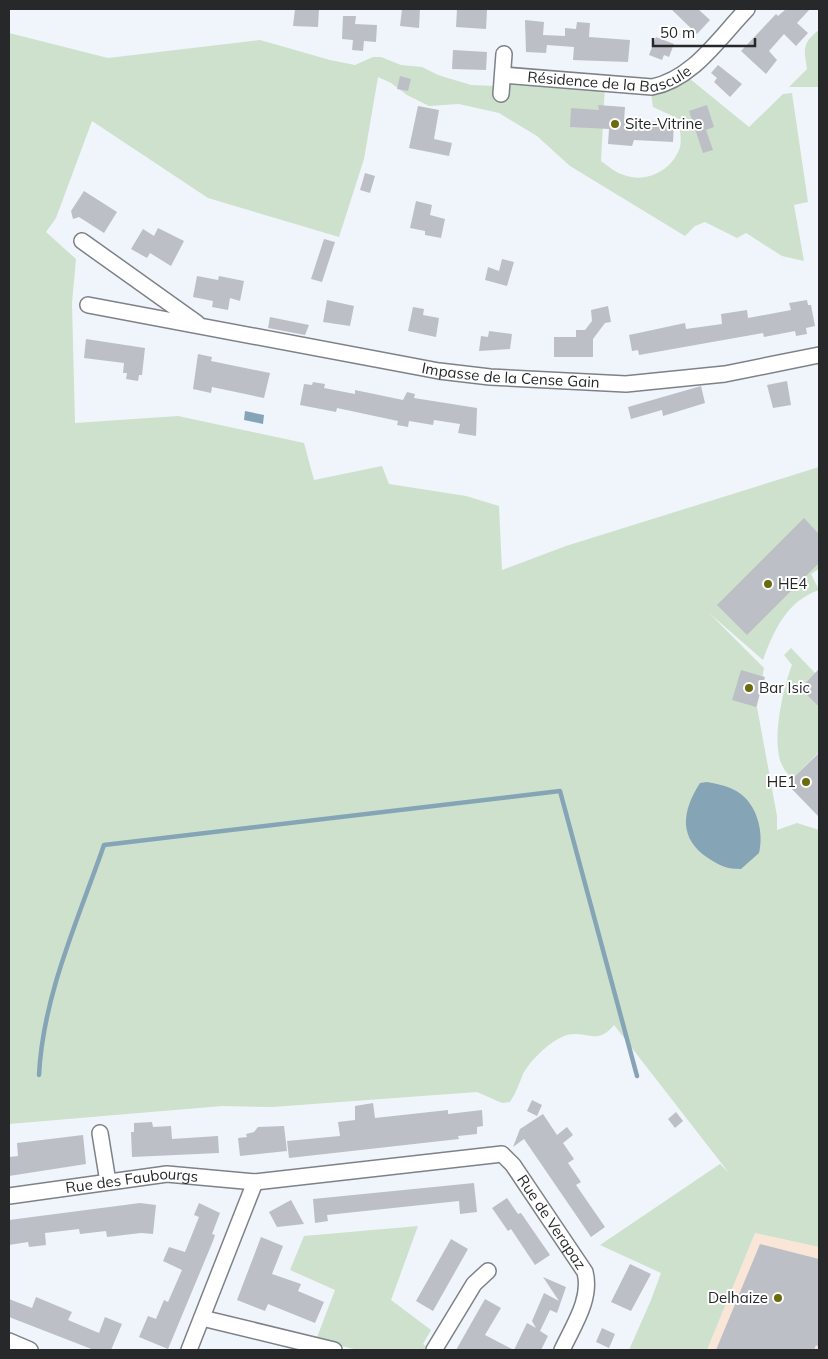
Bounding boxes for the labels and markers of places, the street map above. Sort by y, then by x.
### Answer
place label: Site-Vitrine [625,114,702,133]
marker: Site-Vitrine [609,118,621,130]
place label: HE4 [778,574,807,593]
marker: HE4 [762,578,774,590]
place label: Bar Isic [759,678,810,697]
marker: Bar Isic [743,682,755,694]
place label: HE1 [767,772,796,791]
marker: HE1 [800,776,812,788]
place label: Delhaize [708,1288,768,1307]
marker: Delhaize [772,1292,784,1304]

